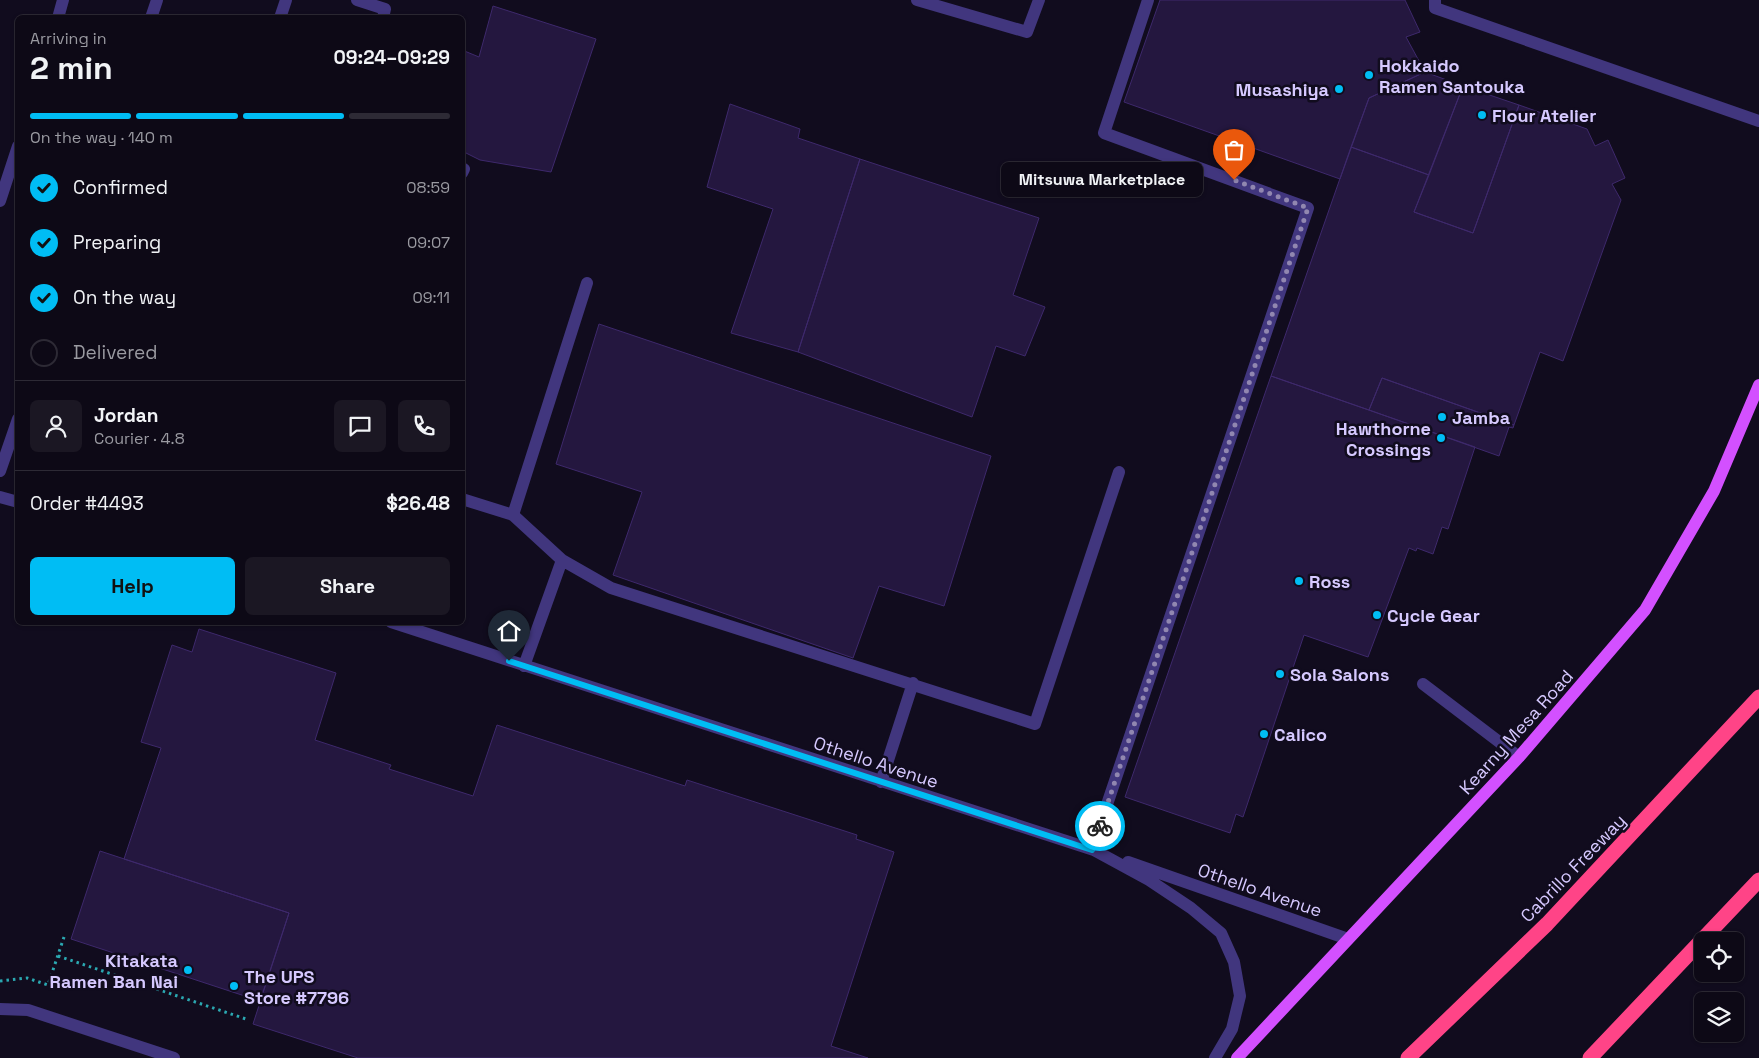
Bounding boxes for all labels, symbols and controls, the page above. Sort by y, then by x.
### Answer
text: Arriving in [30,28,107,49]
text: 09:24–09:29 [333,45,450,70]
text: 2 min [30,48,113,88]
place label: Hokkaido Ramen Santouka [1379,54,1525,98]
marker: Hokkaido Ramen Santouka [1363,69,1375,81]
place label: Musashiya [1236,78,1330,101]
marker: Musashiya [1333,83,1345,95]
place label: Flour Atelier [1492,104,1596,127]
marker: Flour Atelier [1476,109,1488,121]
text: On the way · 140 m [30,127,173,148]
pin [1213,129,1255,180]
icon: bag [1220,136,1248,164]
callout: Mitsuwa Marketplace [1002,162,1204,198]
text: Mitsuwa Marketplace [1019,169,1185,190]
icon: check [30,174,58,202]
text: Confirmed [73,175,168,200]
text: 08:59 [406,177,450,198]
icon: check [30,229,58,257]
text: Preparing [73,230,161,255]
text: 09:07 [407,232,450,253]
icon: check [30,284,58,312]
text: On the way [73,285,176,310]
text: 09:11 [413,287,450,308]
text: Delivered [73,340,158,365]
button: person [30,400,82,452]
button: chat [334,400,386,452]
button: phone [398,400,450,452]
text: Jordan [94,403,159,428]
place label: Jamba [1452,406,1511,429]
marker: Jamba [1436,411,1448,423]
place label: Hawthorne Crossings [1336,417,1431,461]
text: Courier · 4.8 [94,428,185,449]
marker: Hawthorne Crossings [1435,432,1447,444]
text: Order #4493 [30,491,144,516]
text: $26.48 [386,491,450,516]
button: Help [30,557,235,615]
button: Share [245,557,450,615]
place label: Ross [1309,570,1350,593]
marker: Ross [1293,575,1305,587]
place label: Cycle Gear [1387,604,1480,627]
marker: Cycle Gear [1371,609,1383,621]
pin [488,610,530,661]
icon: home [495,617,523,645]
place label: Sola Salons [1290,663,1389,686]
street label: Kearny Mesa Road [1454,665,1578,799]
marker: Sola Salons [1274,668,1286,680]
place label: Calico [1274,723,1327,746]
marker: Calico [1258,728,1270,740]
street label: Othello Avenue [811,731,941,793]
courier [1075,801,1125,851]
street label: Cabrillo Freeway [1515,809,1631,927]
icon: bike [1086,812,1114,840]
street label: Othello Avenue [1195,858,1325,922]
map controls [1694,932,1744,1042]
button: locate [1694,932,1744,982]
place label: Kitakata Ramen Ban Nai [50,949,179,993]
marker: Kitakata Ramen Ban Nai [182,964,194,976]
place label: The UPS Store #7796 [244,965,349,1009]
marker: The UPS Store #7796 [228,980,240,992]
button: layers [1694,992,1744,1042]

